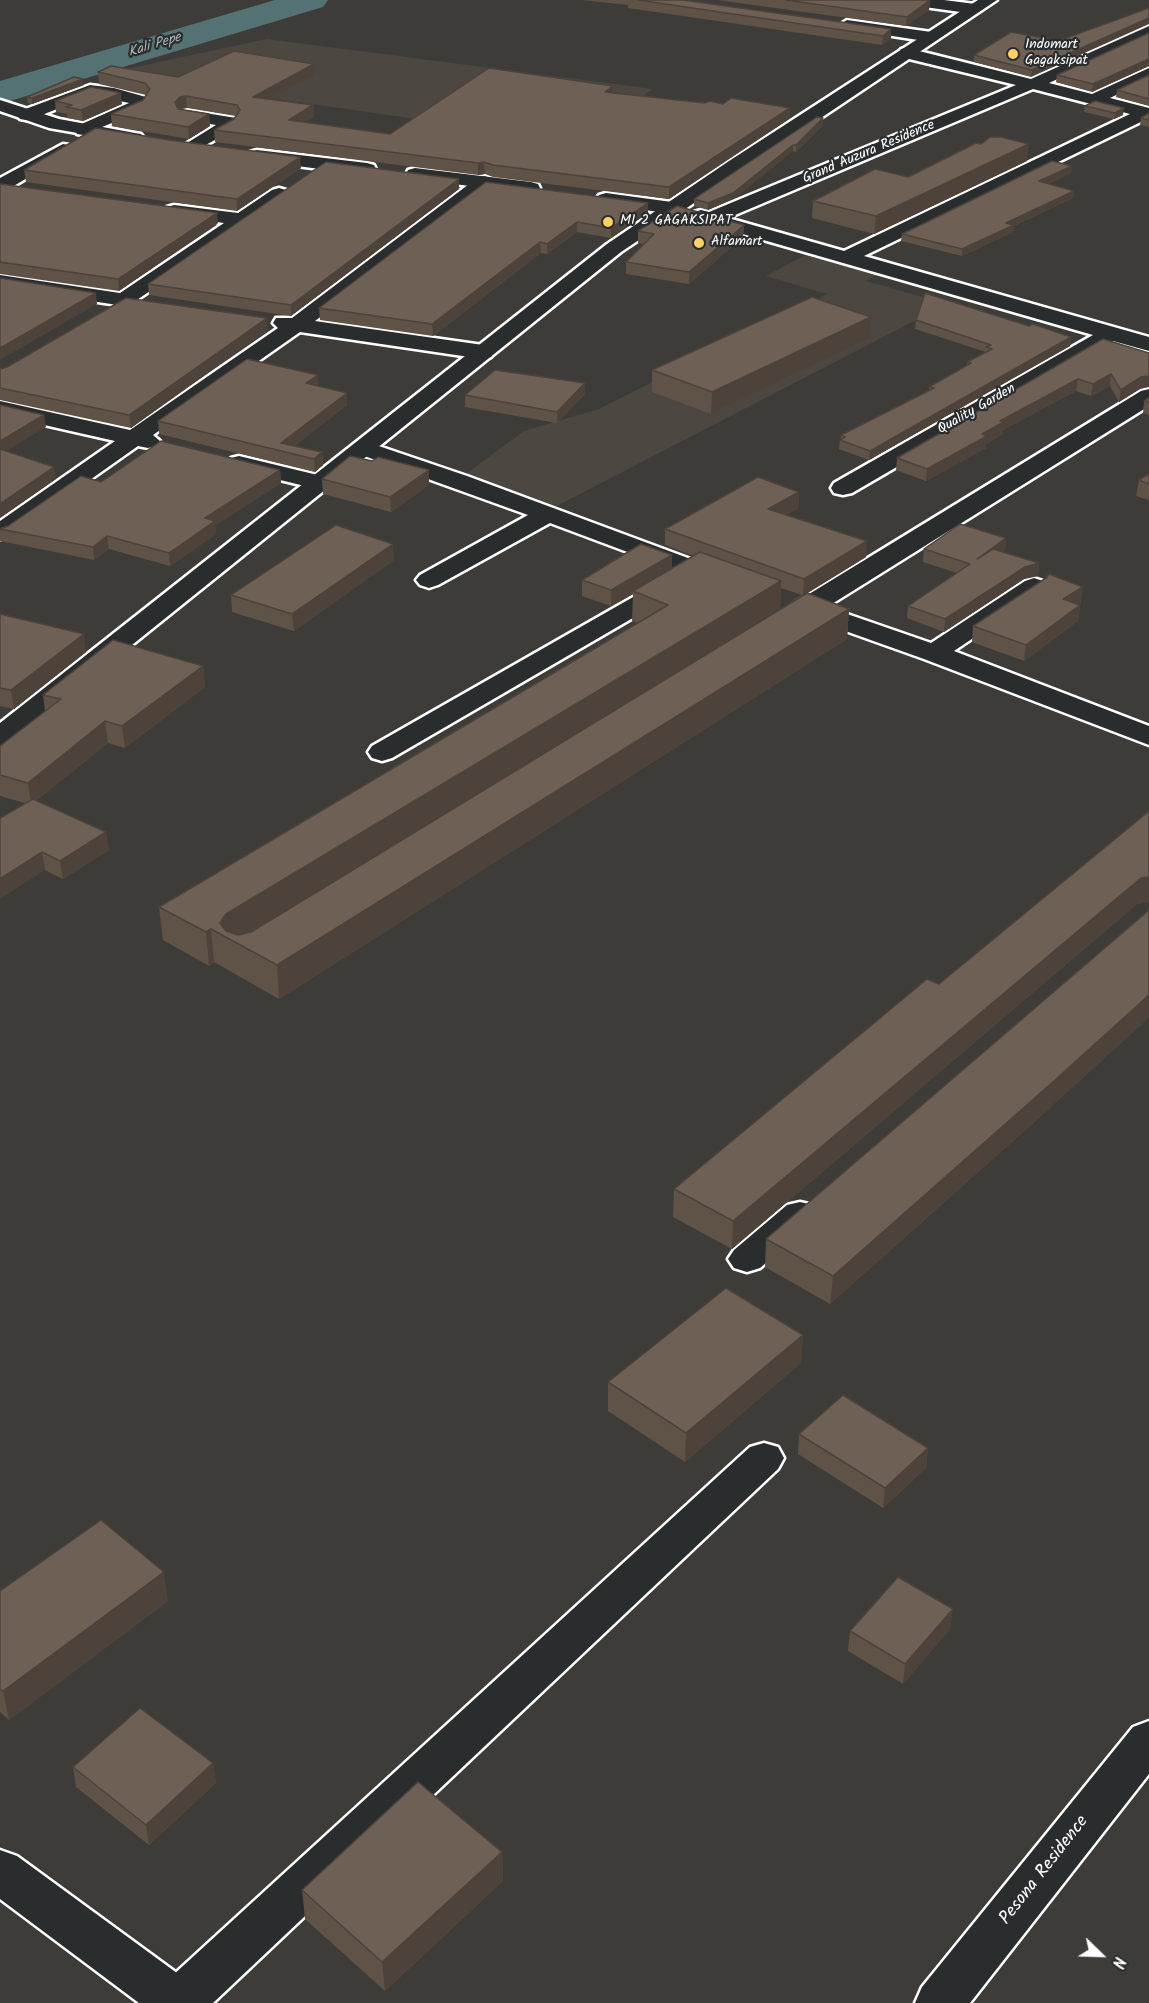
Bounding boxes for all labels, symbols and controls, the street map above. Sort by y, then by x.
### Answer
water label: Kali Pepe [127,30,183,62]
place label: Indomart Gagaksipat [1025,38,1088,70]
marker: Indomart Gagaksipat [1006,47,1020,61]
street label: Grand Auzura Residence [800,118,938,188]
place label: MI 2 GAGAKSIPAT [620,214,733,230]
marker: MI 2 GAGAKSIPAT [601,215,615,229]
place label: Alfamart [711,235,763,251]
marker: Alfamart [692,236,706,250]
street label: Quality Garden [935,381,1019,439]
street label: Pesona Residence [996,1812,1094,1930]
north arrow [1071,1925,1131,1985]
text: N [1105,1953,1132,1972]

